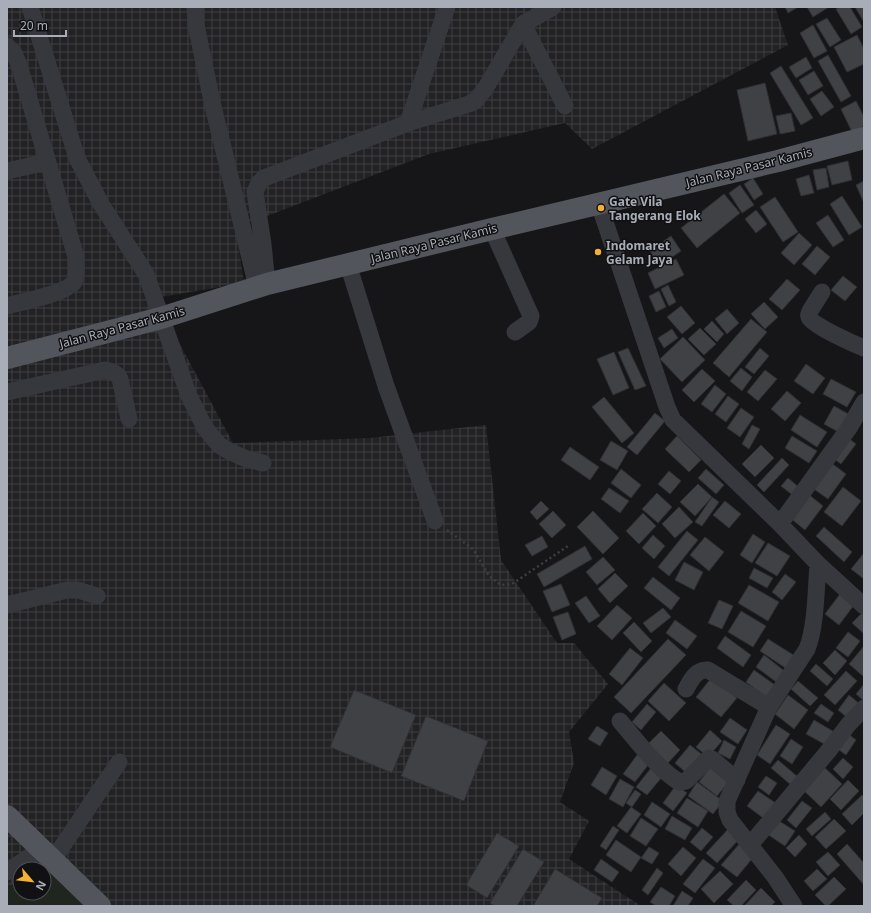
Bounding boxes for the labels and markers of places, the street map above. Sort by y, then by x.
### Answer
place label: Gate Vila Tangerang Elok [609,193,701,224]
marker: Gate Vila Tangerang Elok [596,203,606,213]
place label: Indomaret Gelam Jaya [606,237,673,268]
marker: Indomaret Gelam Jaya [593,247,603,257]

